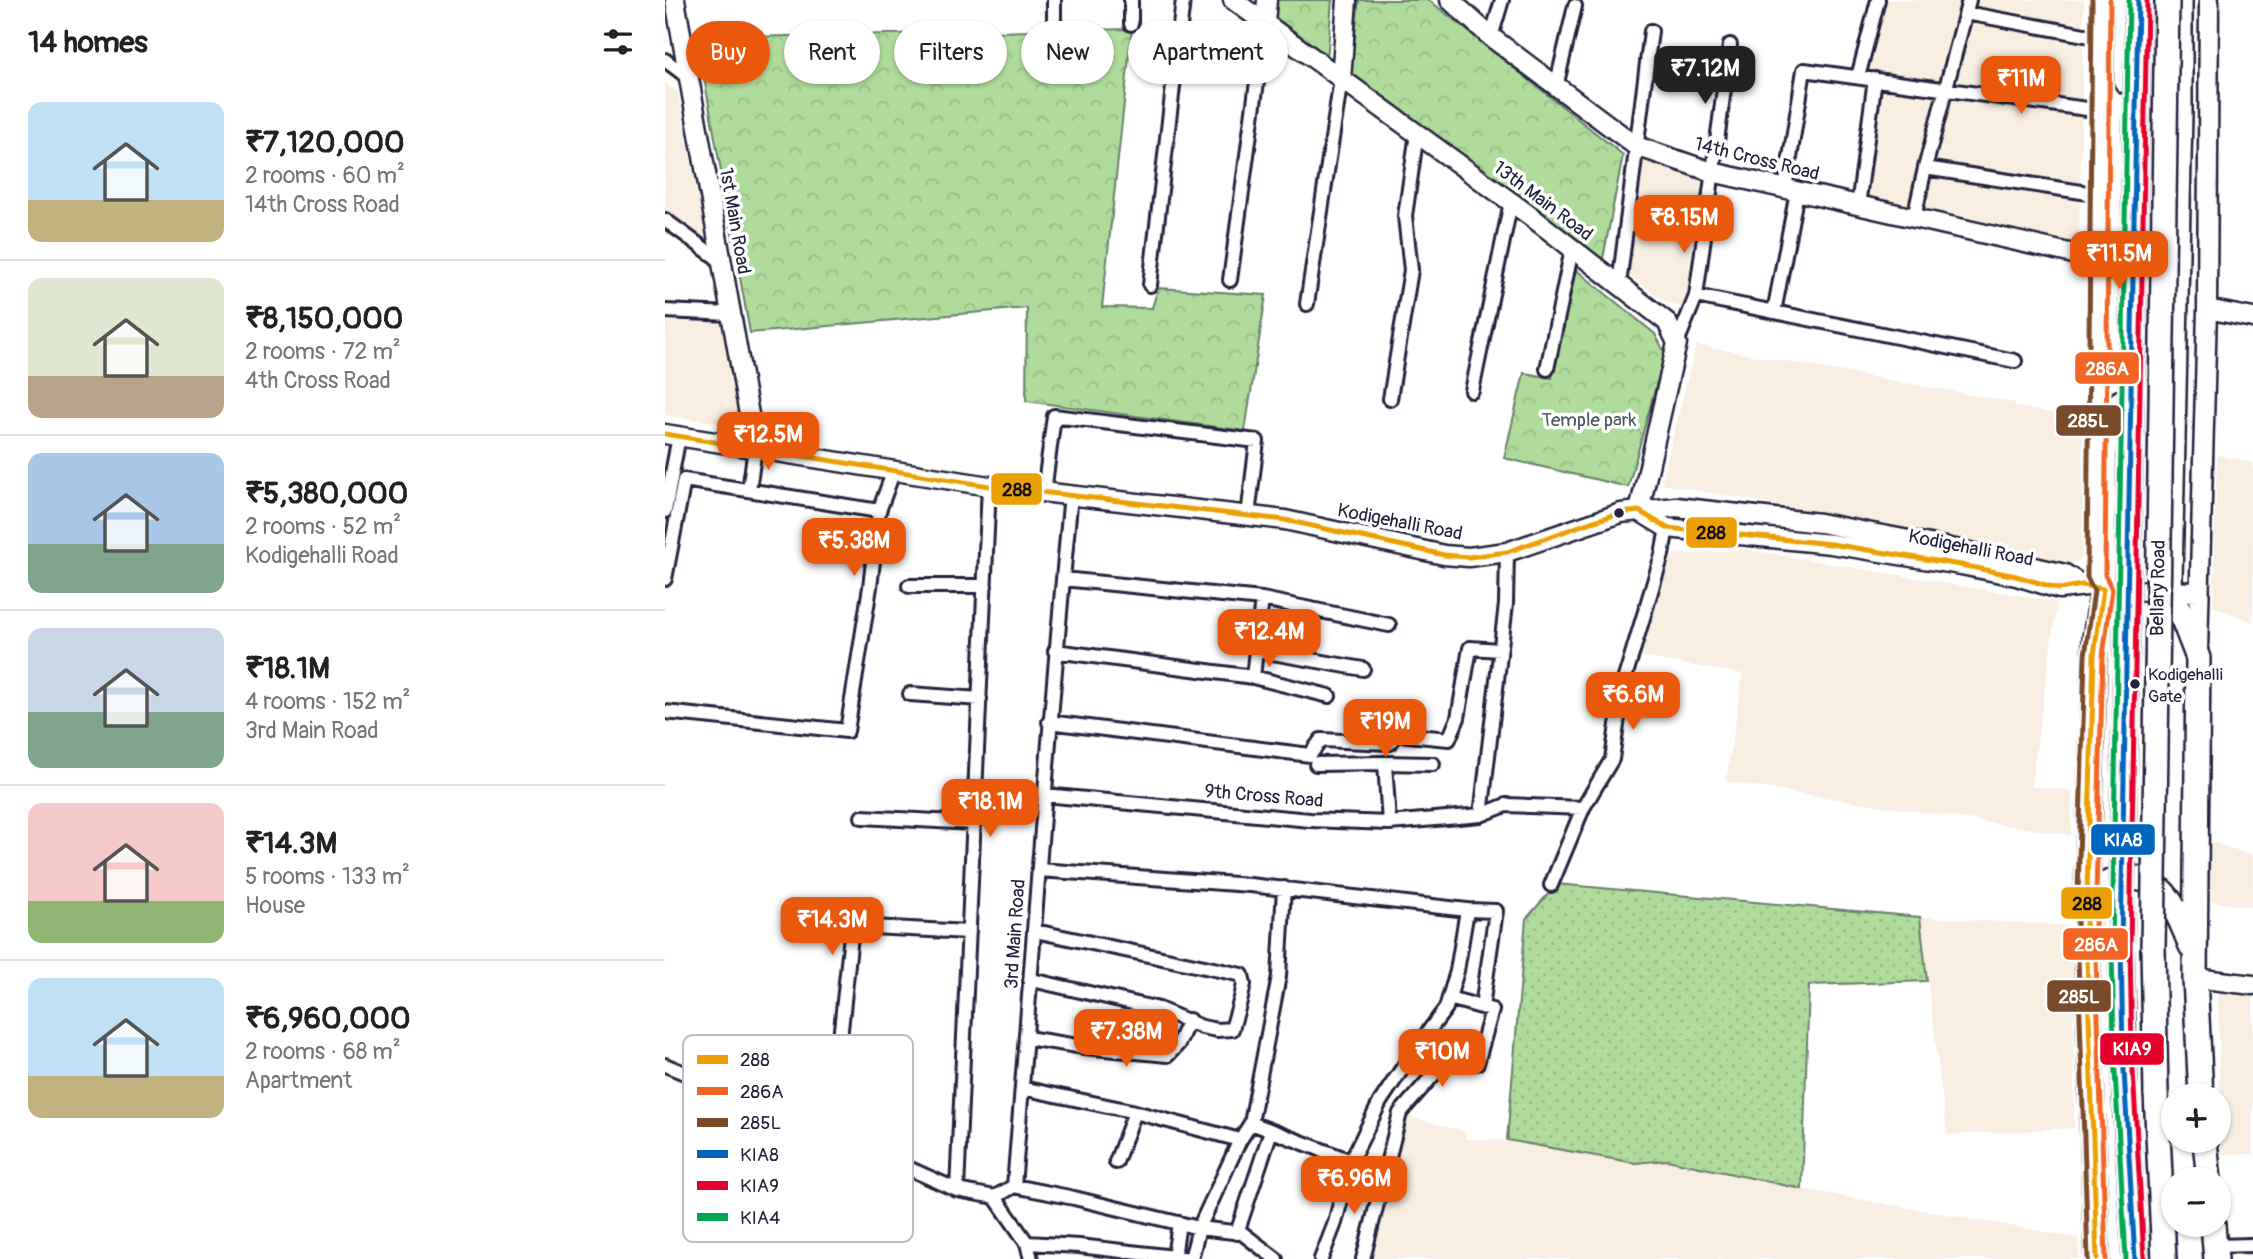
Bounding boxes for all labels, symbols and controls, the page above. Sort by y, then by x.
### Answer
chip: Buy [686,21,770,84]
chip: Rent [784,21,880,84]
chip: Filters [894,21,1007,84]
chip: New [1021,21,1114,84]
chip: Apartment [1128,21,1288,84]
icon: filters [599,23,637,61]
text: 14 homes [28,24,148,61]
pin: ₹7.12M [1648,46,1762,106]
text: ₹7.12M [1670,54,1740,83]
pin: ₹11M [1980,57,2062,116]
text: ₹11M [1997,64,2045,93]
text: ₹7,120,000 [245,124,405,161]
icon: home [84,130,168,214]
street label: 14th Cross Road [1692,132,1822,186]
street label: 13th Main Road [1488,156,1598,246]
text: 2 rooms · 60 m² [245,161,405,190]
street label: 1st Main Road [714,166,756,276]
text: 14th Cross Road [245,190,400,219]
pin: ₹8.15M [1627,196,1741,255]
text: ₹8.15M [1650,203,1718,232]
pin: ₹11.5M [2062,232,2176,291]
text: ₹11.5M [2086,239,2152,268]
text: ₹8,150,000 [245,300,403,337]
icon: home [84,306,168,390]
text: 2 rooms · 72 m² [245,337,401,366]
line badge: 286A [2074,351,2140,385]
text: 286A [2085,357,2129,381]
text: 4th Cross Road [245,366,391,395]
line badge: 285L [2055,404,2122,437]
park label: Temple park [1542,408,1637,432]
text: 285L [2067,409,2109,433]
pin: ₹12.5M [711,412,825,472]
text: ₹12.5M [733,420,803,449]
line badge: 288 [990,472,1043,506]
text: ₹5,380,000 [245,475,408,512]
text: 288 [1002,478,1032,502]
icon: home [84,481,168,565]
street label: Kodigehalli Road [1335,498,1465,546]
unlabelled marker [1612,506,1626,520]
text: 2 rooms · 52 m² [245,512,401,541]
line badge: 288 [1685,516,1738,549]
pin: ₹5.38M [797,518,911,578]
text: 288 [1696,521,1726,545]
street label: Kodigehalli Road [1906,524,2036,572]
text: ₹5.38M [818,526,890,555]
street label: Bellary Road [2145,540,2171,636]
text: Kodigehalli Road [245,541,399,570]
pin: ₹12.4M [1212,610,1326,669]
text: ₹12.4M [1234,617,1304,646]
text: ₹18.1M [245,650,330,687]
icon: home [84,656,168,740]
place label: Kodigehalli Gate [2148,664,2223,707]
pin: ₹6.6M [1584,672,1682,732]
marker: Kodigehalli Gate [2128,677,2142,691]
text: ₹6.6M [1602,680,1664,709]
text: 4 rooms · 152 m² [245,687,411,716]
pin: ₹19M [1344,700,1426,759]
text: ₹19M [1359,707,1411,736]
text: 3rd Main Road [245,716,379,745]
street label: 9th Cross Road [1204,779,1324,813]
pin: ₹18.1M [933,780,1047,839]
text: ₹18.1M [958,787,1022,816]
line badge: KIA8 [2090,823,2156,856]
text: ₹14.3M [245,825,337,862]
text: KIA8 [2104,828,2143,852]
icon: home [84,831,168,915]
text: 5 rooms · 133 m² [245,862,410,891]
street label: 3rd Main Road [999,878,1031,990]
line badge: 288 [2060,886,2113,920]
text: House [245,891,305,920]
text: 288 [2072,892,2102,916]
pin: ₹14.3M [775,898,889,957]
text: ₹14.3M [797,905,867,934]
line badge: 286A [2062,927,2129,961]
text: 286A [2074,933,2118,957]
line badge: 285L [2046,979,2112,1013]
text: 285L [2058,985,2100,1009]
text: ₹6,960,000 [245,1000,411,1037]
icon: home [84,1006,168,1090]
pin: ₹7.38M [1069,1010,1183,1069]
text: ₹7.38M [1090,1017,1162,1046]
pin: ₹10M [1401,1030,1483,1089]
line badge: KIA9 [2099,1032,2165,1066]
legend [683,1035,913,1242]
text: 2 rooms · 68 m² [245,1037,401,1066]
text: ₹10M [1414,1037,1470,1066]
text: KIA9 [2113,1037,2152,1061]
text: 288 [740,1048,770,1072]
text: Apartment [245,1066,352,1095]
text: 286A [740,1080,784,1104]
map controls [2161,1083,2231,1237]
button: + [2161,1083,2231,1153]
text: 285L [740,1111,781,1135]
text: KIA8 [740,1143,779,1167]
pin: ₹6.96M [1297,1156,1411,1216]
text: ₹6.96M [1317,1164,1391,1193]
button: − [2161,1167,2231,1237]
text: KIA9 [740,1174,779,1198]
text: KIA4 [740,1206,780,1230]

